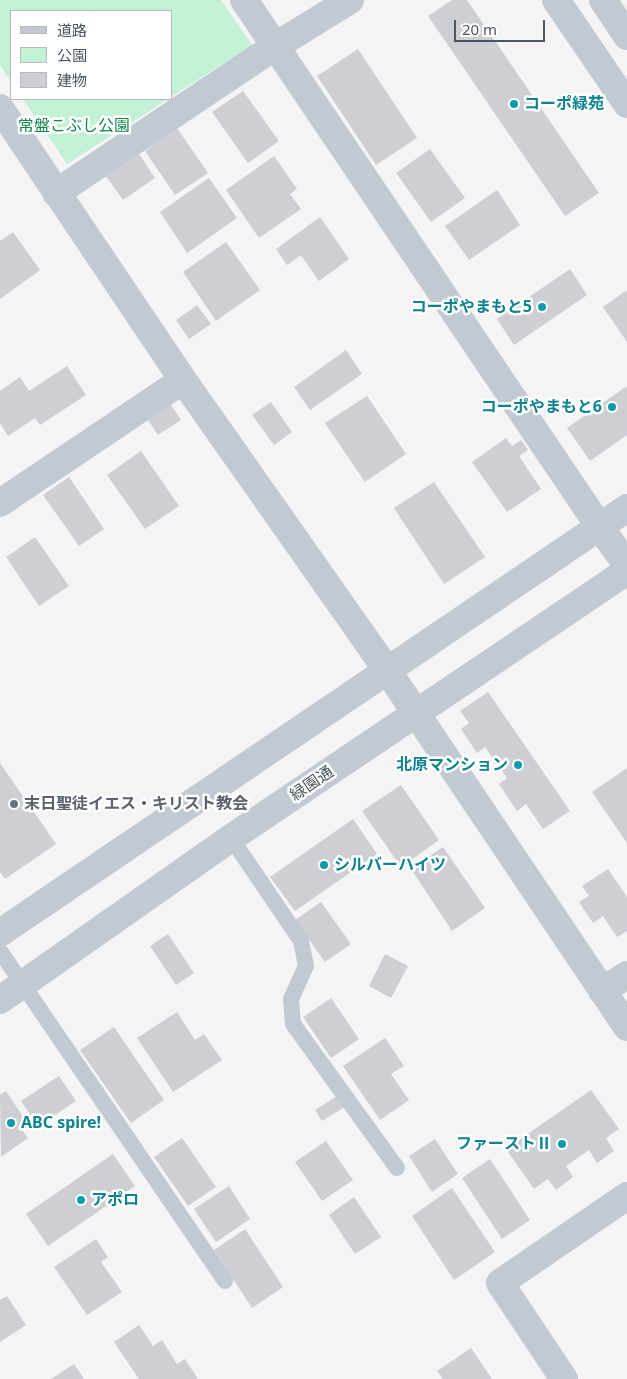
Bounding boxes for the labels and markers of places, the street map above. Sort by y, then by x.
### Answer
place label: コーポ緑苑 [524,94,604,114]
marker: コーポ緑苑 [508,98,520,110]
place label: コーポやまもと5 [411,297,532,317]
marker: コーポやまもと5 [536,301,548,313]
place label: コーポやまもと6 [481,397,602,417]
marker: コーポやまもと6 [606,401,618,413]
place label: 北原マンション [396,755,508,775]
marker: 北原マンション [512,759,524,771]
place label: 末日聖徒イエス・キリスト教会 [24,794,248,814]
marker: 末日聖徒イエス・キリスト教会 [8,798,20,810]
place label: シルバーハイツ [334,855,446,875]
marker: シルバーハイツ [318,859,330,871]
place label: ABC spire! [21,1113,101,1133]
marker: ABC spire! [5,1117,17,1129]
place label: ファーストⅡ [456,1134,552,1154]
marker: ファーストⅡ [556,1138,568,1150]
place label: アポロ [91,1190,139,1210]
marker: アポロ [75,1194,87,1206]

